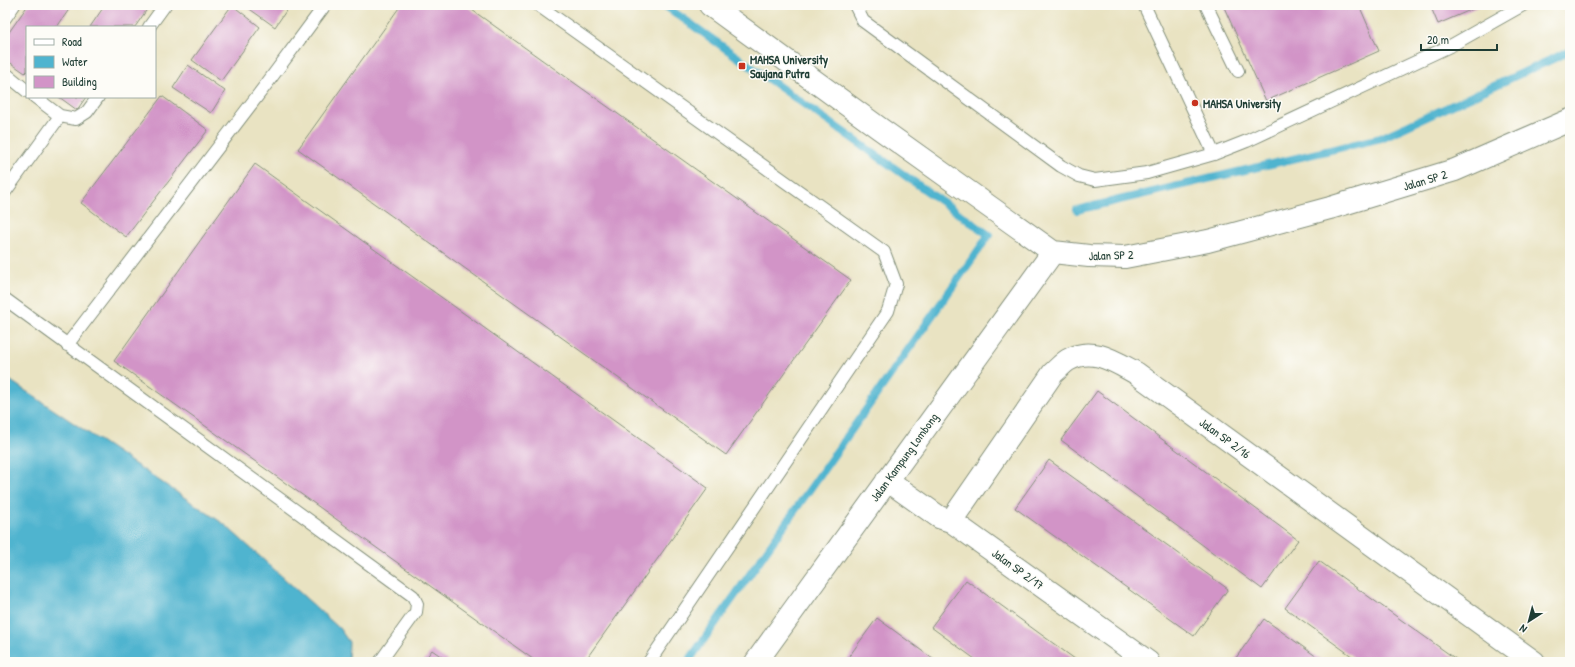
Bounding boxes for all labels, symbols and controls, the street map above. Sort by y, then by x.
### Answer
legend [26,26,156,98]
scale bar [1421,26,1497,52]
text: 20 m [1427,31,1449,48]
text: Road [62,33,82,50]
place label: MAHSA University Saujana Putra [750,51,828,82]
text: Water [62,53,88,70]
marker: MAHSA University Saujana Putra [737,61,747,71]
text: Building [62,73,97,90]
place label: MAHSA University [1203,95,1281,113]
marker: MAHSA University [1190,98,1200,108]
street label: Jalan SP 2 [1401,165,1449,195]
street label: Jalan SP 2 [1088,246,1134,264]
street label: Jalan Kampung Lombong [866,409,942,505]
street label: Jalan SP 2/16 [1196,414,1254,462]
street label: Jalan SP 2/17 [989,544,1047,594]
north arrow [1509,601,1549,641]
text: N [1517,622,1530,636]

